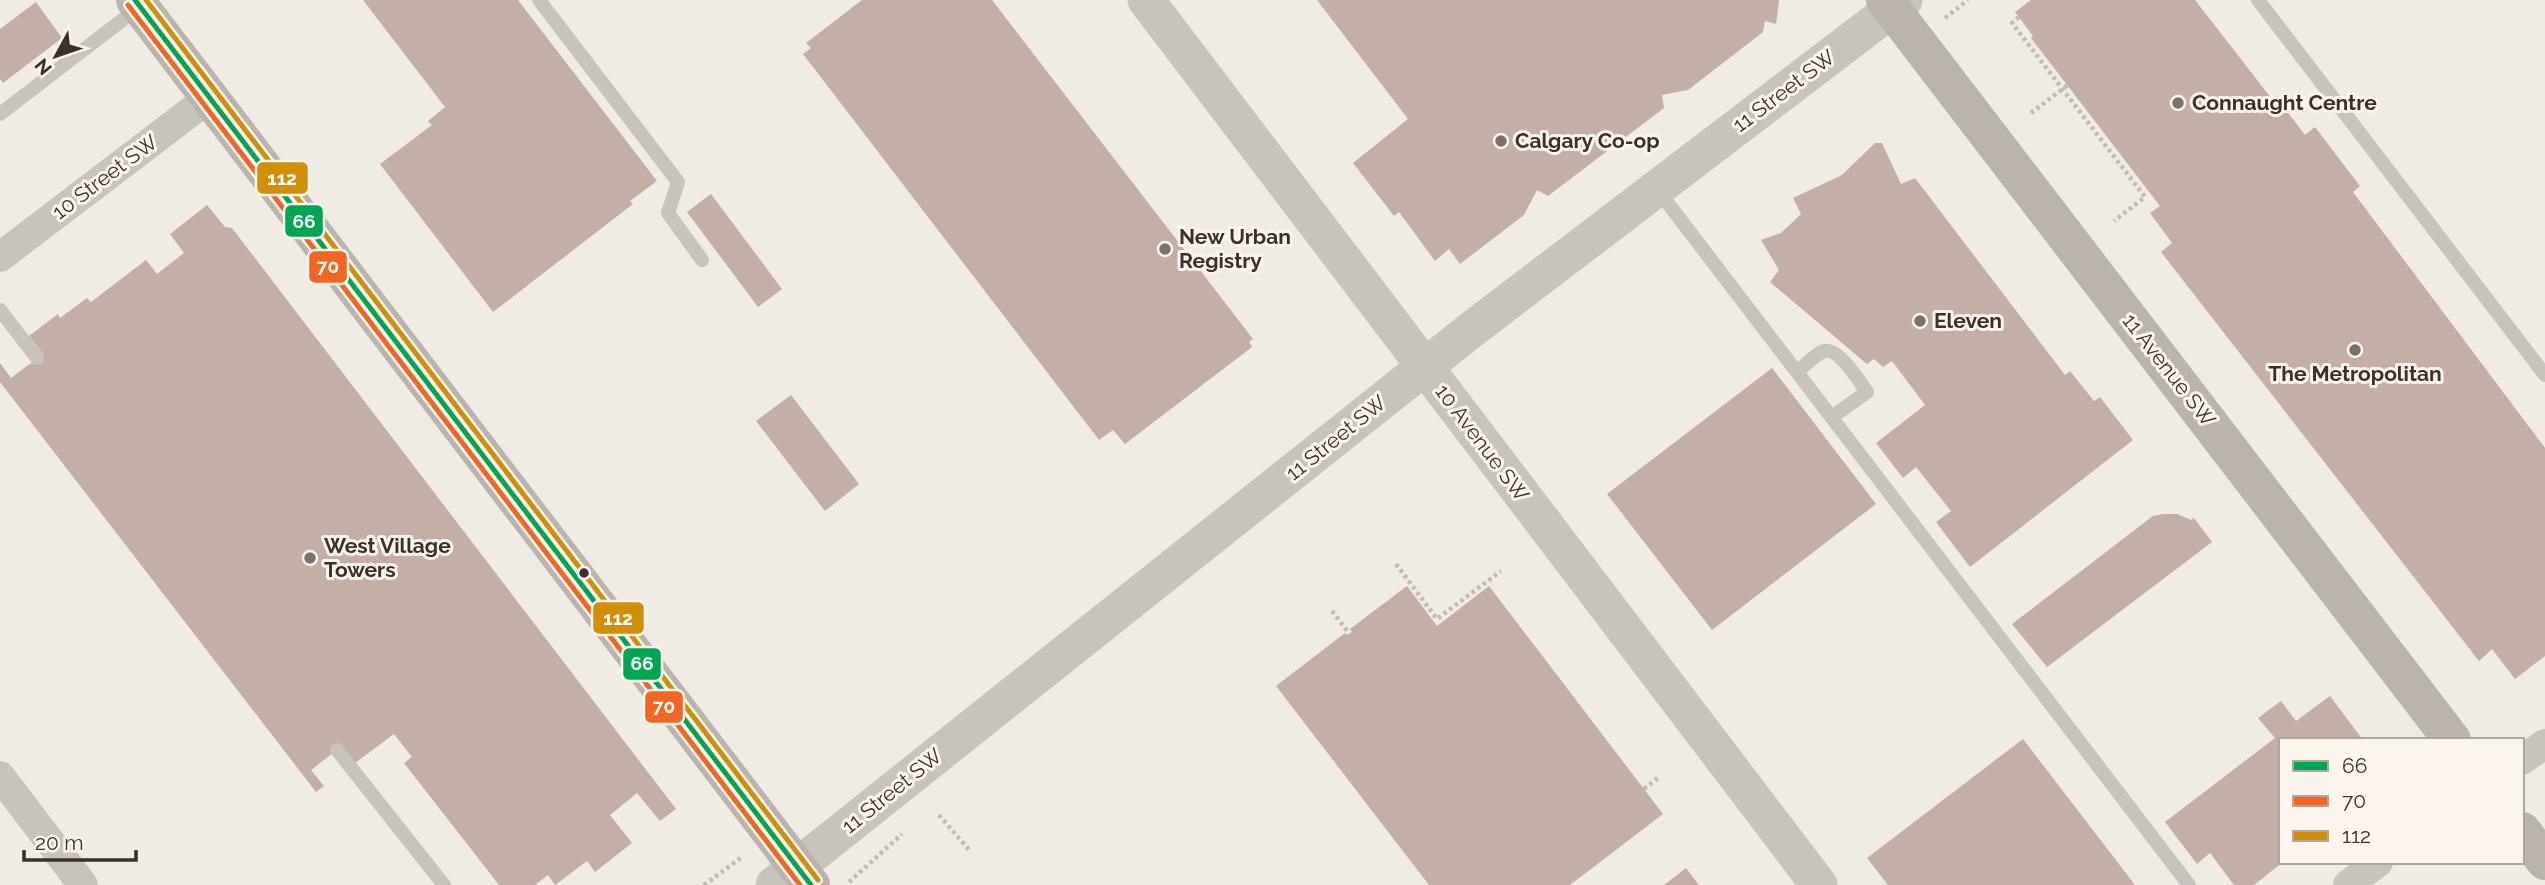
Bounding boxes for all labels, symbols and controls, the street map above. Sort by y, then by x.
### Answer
north arrow [21,21,91,91]
street label: 11 Street SW [1728,44,1840,137]
text: N [30,54,56,80]
place label: Connaught Centre [2192,90,2377,115]
marker: Connaught Centre [2170,95,2186,111]
place label: Calgary Co-op [1515,128,1660,153]
street label: 10 Street SW [47,129,162,224]
marker: Calgary Co-op [1493,133,1509,149]
line badge: 112 [256,161,309,195]
text: 112 [267,167,297,189]
line badge: 66 [284,204,324,238]
text: 66 [292,210,316,232]
place label: New Urban Registry [1179,224,1291,273]
marker: New Urban Registry [1157,241,1173,257]
line badge: 70 [308,250,348,284]
text: 70 [317,255,339,277]
place label: Eleven [1934,308,2002,333]
street label: 11 Avenue SW [2118,308,2221,431]
marker: Eleven [1912,313,1928,329]
marker: The Metropolitan [2347,342,2363,358]
place label: The Metropolitan [2268,361,2442,386]
street label: 10 Avenue SW [1430,379,1535,506]
street label: 11 Street SW [1281,390,1391,485]
place label: West Village Towers [324,533,451,582]
marker: West Village Towers [302,550,318,566]
unlabelled marker [577,566,591,580]
line badge: 112 [592,601,645,635]
text: 112 [603,607,633,629]
line badge: 66 [622,647,662,681]
text: 66 [630,652,654,674]
line badge: 70 [644,690,684,724]
text: 70 [653,695,675,717]
legend [2279,738,2524,864]
street label: 11 Street SW [837,743,947,838]
text: 66 [2342,753,2367,778]
text: 70 [2342,788,2366,813]
scale bar [24,818,136,862]
text: 112 [2342,823,2371,848]
text: 20 m [35,830,83,855]

